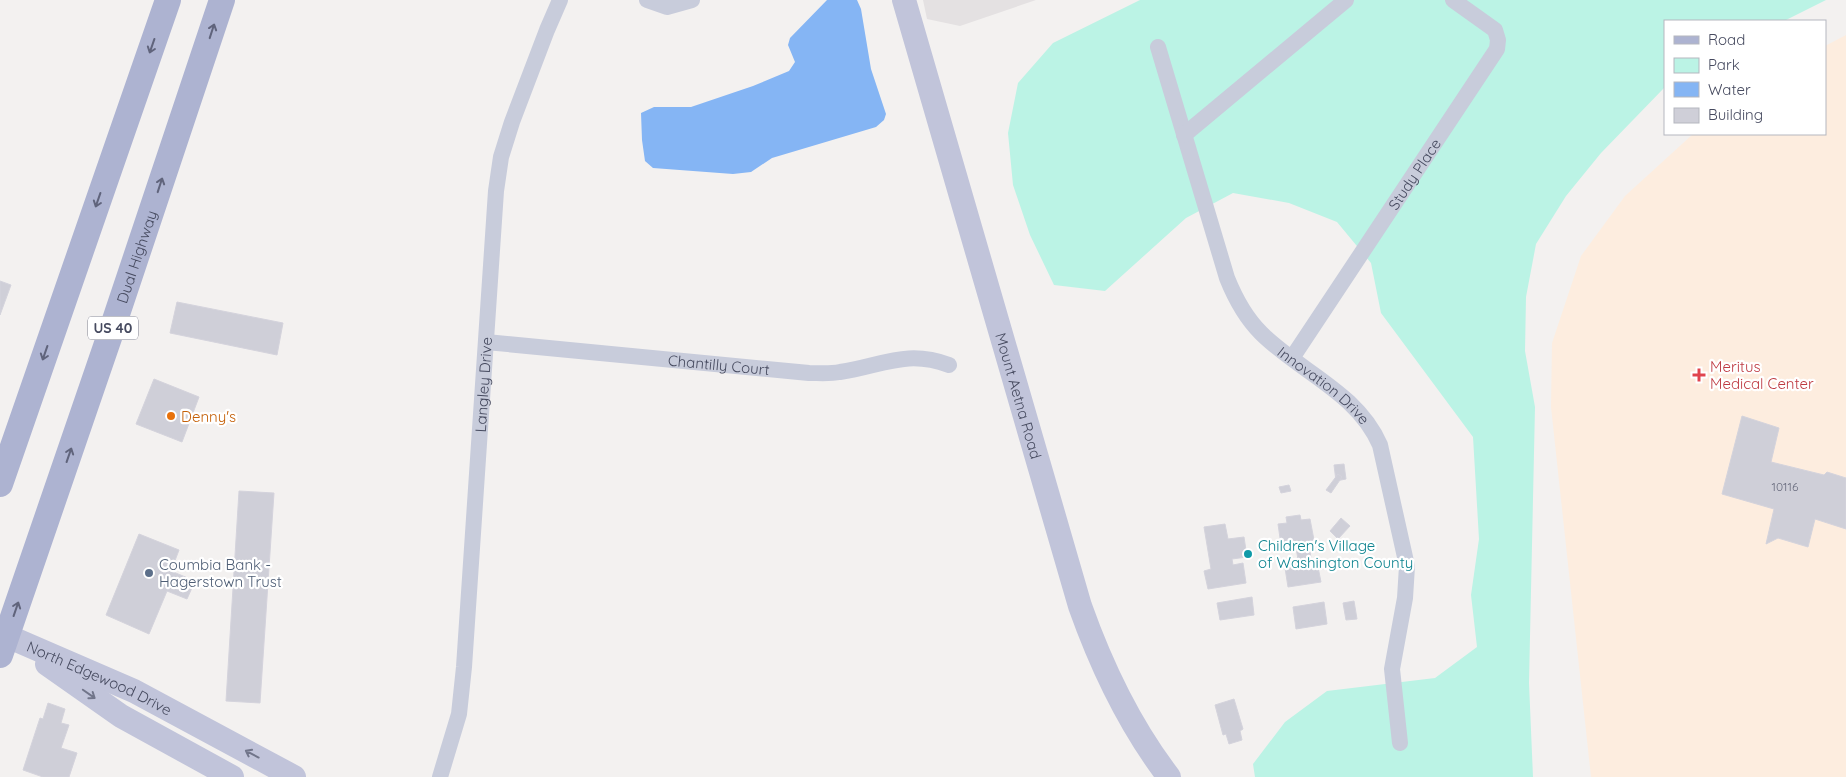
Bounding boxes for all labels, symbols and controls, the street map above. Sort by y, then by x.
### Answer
legend [1664,20,1826,135]
one-way arrow [208,24,217,39]
text: Road [1708,30,1745,49]
one-way arrow [146,38,156,54]
text: Park [1708,55,1740,74]
text: Water [1708,80,1751,99]
text: Building [1708,105,1763,124]
street label: Study Place [1384,135,1445,213]
one-way arrow [156,177,166,193]
one-way arrow [93,191,102,207]
street label: Dual Highway [112,208,161,306]
road number: US 40 [88,316,138,339]
street label: Mount Aetna Road [992,330,1046,461]
street label: Langley Drive [470,336,496,433]
street label: Innovation Drive [1274,342,1374,428]
one-way arrow [40,345,49,360]
street label: Chantilly Court [667,350,771,379]
place label: Meritus Medical Center [1710,357,1814,393]
marker: Meritus Medical Center [1692,368,1706,382]
place label: Denny's [181,407,236,426]
marker: Denny's [165,410,177,422]
one-way arrow [65,448,74,463]
house number: 10116 [1772,479,1799,494]
place label: Children's Village of Washington County [1258,536,1413,572]
marker: Children's Village of Washington County [1242,548,1254,560]
place label: Coumbia Bank - Hagerstown Trust [159,555,282,591]
marker: Coumbia Bank - Hagerstown Trust [143,567,155,579]
one-way arrow [12,601,21,617]
street label: North Edgewood Drive [24,636,175,719]
one-way arrow [82,689,96,699]
one-way arrow [244,749,259,759]

